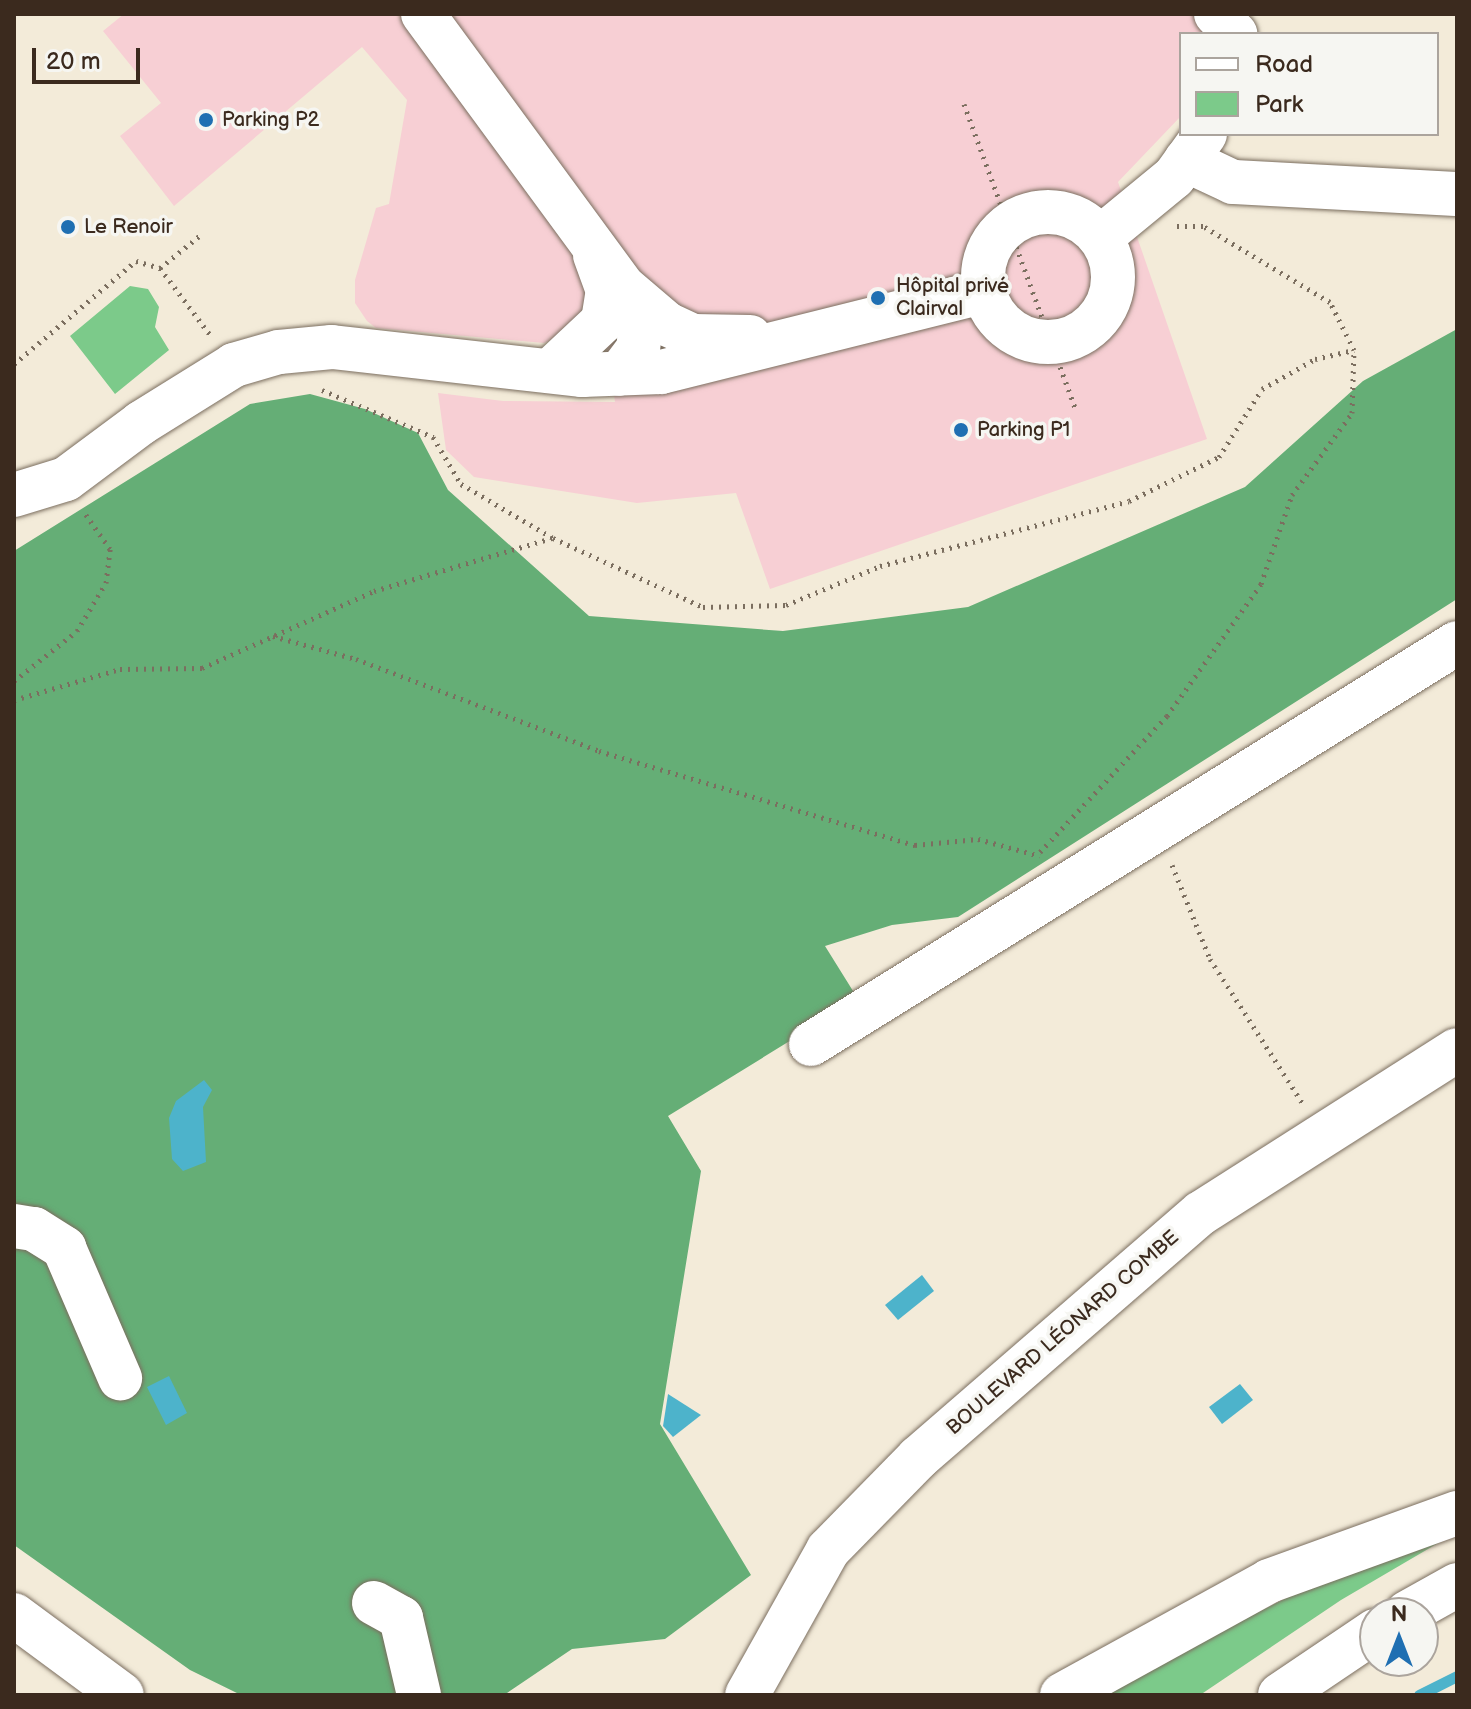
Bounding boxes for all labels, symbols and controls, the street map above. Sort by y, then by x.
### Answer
scale bar [36,32,144,82]
legend [1179,32,1439,136]
text: 20 m [46,47,101,76]
text: Road [1255,50,1313,79]
text: Park [1255,90,1303,119]
place label: Parking P2 [222,108,319,132]
marker: Parking P2 [197,111,215,129]
place label: Le Renoir [84,215,173,239]
marker: Le Renoir [59,218,77,236]
place label: Hôpital privé Clairval [896,274,1009,321]
marker: Hôpital privé Clairval [867,287,889,309]
place label: Parking P1 [977,418,1070,442]
marker: Parking P1 [952,421,970,439]
street label: BOULEVARD LÉONARD COMBE [942,1226,1184,1440]
north arrow [1359,1597,1439,1677]
text: N [1391,1601,1407,1628]

